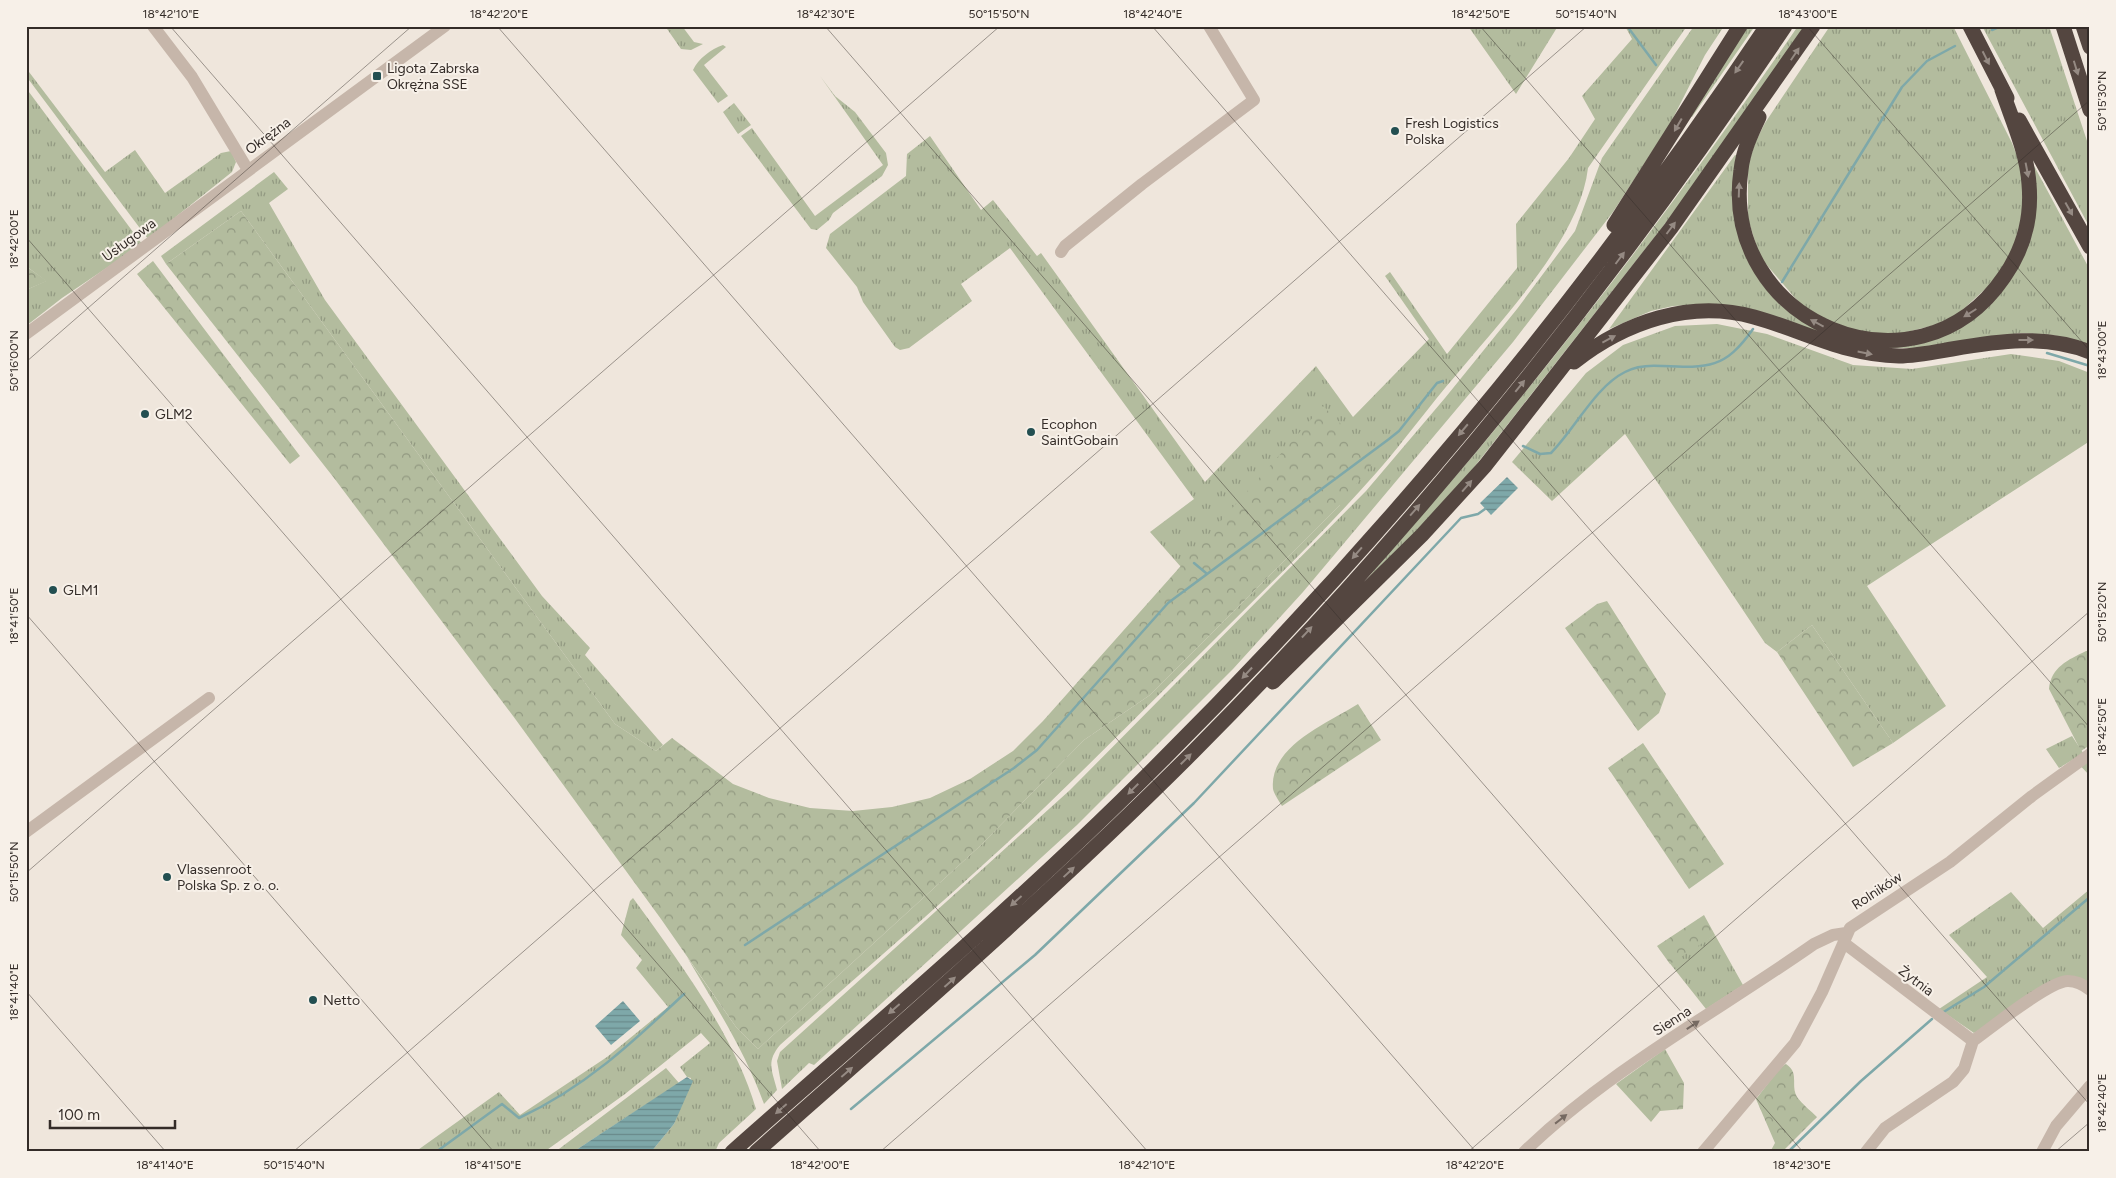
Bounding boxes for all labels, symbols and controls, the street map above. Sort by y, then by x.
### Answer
text: 18°42'10"E [143,7,199,21]
text: 18°42'20"E [470,7,528,21]
text: 18°42'30"E [797,7,855,21]
text: 50°15'50"N [969,7,1030,21]
text: 18°42'40"E [1123,7,1183,21]
text: 18°42'50"E [1452,7,1510,21]
text: 50°15'40"N [1555,7,1617,21]
text: 18°43'00"E [1778,7,1838,21]
one-way arrow [1790,47,1799,60]
one-way arrow [1982,51,1990,65]
place label: Ligota Zabrska Okrężna SSE [387,60,479,93]
one-way arrow [1734,60,1744,74]
one-way arrow [2072,61,2080,76]
marker: Ligota Zabrska Okrężna SSE [371,70,383,82]
text: 50°15'30"N [2095,71,2109,131]
street label: Okrężna [242,114,294,158]
place label: Fresh Logistics Polska [1405,115,1499,148]
one-way arrow [1674,118,1682,133]
marker: Fresh Logistics Polska [1389,125,1401,137]
one-way arrow [2023,162,2031,178]
one-way arrow [1736,182,1744,198]
one-way arrow [2064,202,2073,215]
text: 18°42'00"E [7,209,21,269]
street label: Usługowa [99,215,159,265]
one-way arrow [1666,221,1676,235]
one-way arrow [1615,251,1625,265]
one-way arrow [1964,308,1977,317]
one-way arrow [1810,319,1824,327]
text: 18°43'00"E [2095,320,2109,380]
text: 50°16'00"N [7,330,21,392]
one-way arrow [1602,334,1616,343]
one-way arrow [2018,336,2034,344]
one-way arrow [1857,349,1872,357]
one-way arrow [1514,379,1525,392]
place label: GLM2 [155,406,193,423]
marker: GLM2 [139,408,151,420]
place label: Ecophon SaintGobain [1041,416,1118,449]
one-way arrow [1458,423,1469,436]
marker: Ecophon SaintGobain [1025,426,1037,438]
one-way arrow [1461,481,1473,493]
one-way arrow [1410,504,1421,517]
one-way arrow [1351,547,1363,559]
place label: GLM1 [63,582,99,599]
text: 50°15'20"N [2095,582,2109,642]
marker: GLM1 [47,584,59,596]
text: 18°41'50"E [7,587,21,645]
one-way arrow [1301,626,1313,638]
one-way arrow [1241,666,1253,678]
text: 18°42'50"E [2095,698,2109,756]
one-way arrow [1180,753,1192,765]
one-way arrow [1127,783,1139,795]
text: 50°15'50"N [7,842,21,903]
place label: Vlassenroot Polska Sp. z o. o. [177,861,279,894]
one-way arrow [1063,866,1075,878]
street label: Rolników [1849,868,1905,914]
marker: Vlassenroot Polska Sp. z o. o. [161,871,173,883]
one-way arrow [1010,895,1022,907]
street label: Żytnia [1895,962,1937,1000]
text: 18°41'40"E [7,963,21,1021]
one-way arrow [943,976,955,988]
place label: Netto [323,992,360,1009]
marker: Netto [307,994,319,1006]
street label: Sienna [1650,1002,1694,1040]
one-way arrow [889,1003,901,1015]
one-way arrow [1687,1021,1700,1030]
one-way arrow [840,1066,853,1077]
text: 18°42'40"E [2095,1073,2109,1133]
scale bar [50,1098,175,1130]
one-way arrow [775,1103,788,1114]
text: 100 m [58,1106,100,1124]
one-way arrow [1554,1114,1567,1124]
text: 18°41'40"E [136,1158,194,1172]
text: 50°15'40"N [263,1158,325,1172]
text: 18°41'50"E [464,1158,522,1172]
text: 18°42'00"E [790,1158,850,1172]
text: 18°42'10"E [1119,1158,1175,1172]
text: 18°42'20"E [1446,1158,1504,1172]
text: 18°42'30"E [1773,1158,1831,1172]

